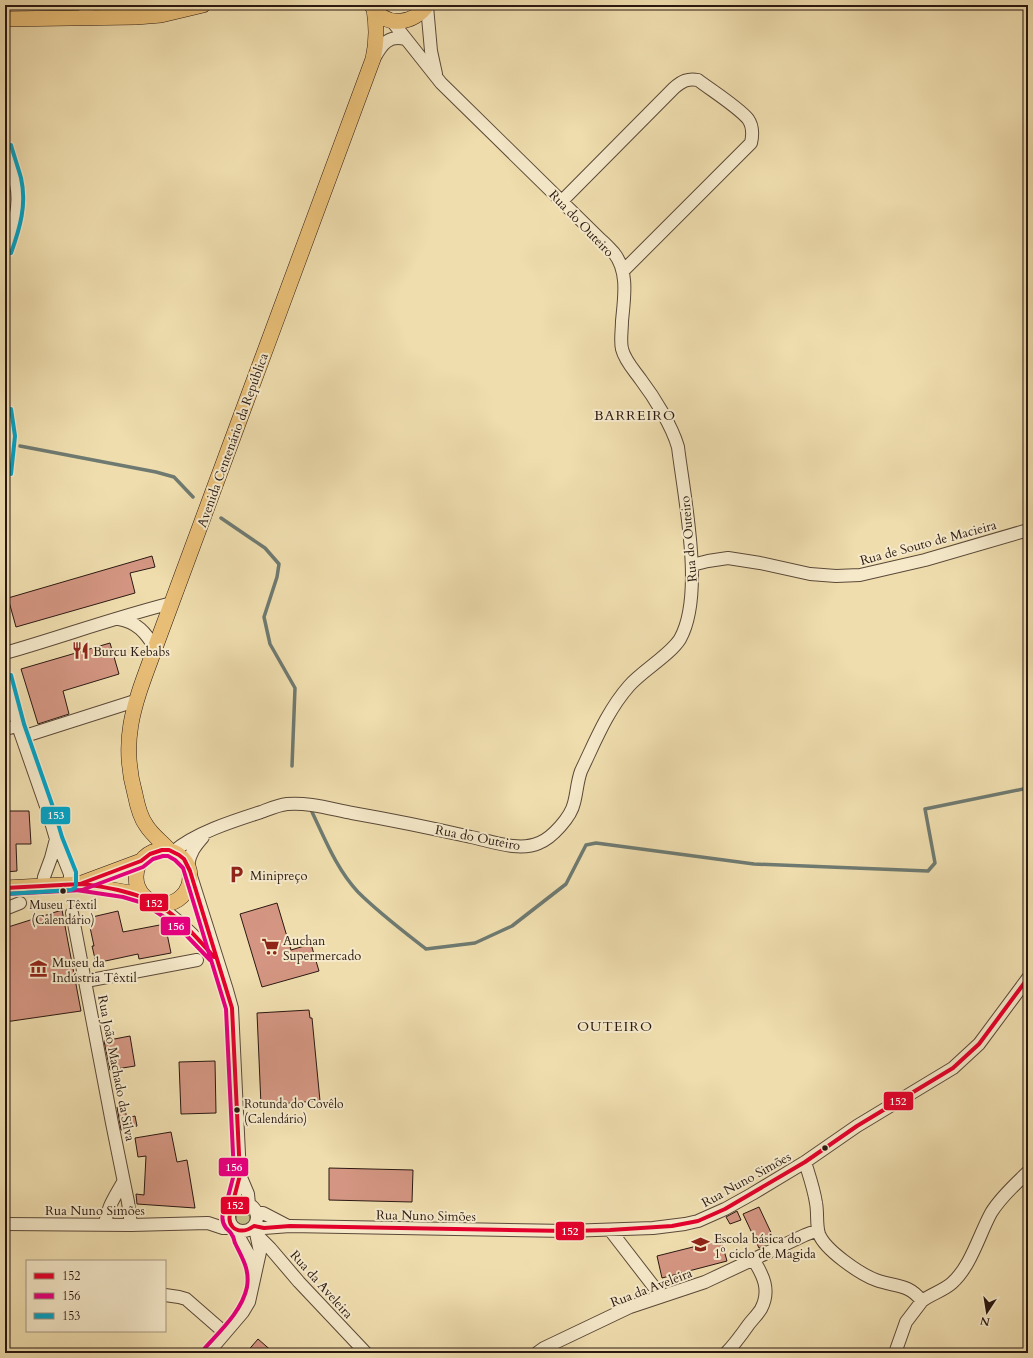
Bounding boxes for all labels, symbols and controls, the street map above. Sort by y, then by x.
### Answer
street label: Rua do Outeiro [545,186,618,261]
street label: Avenida Centenário da República [193,350,273,530]
district label: BARREIRO [594,406,676,425]
street label: Rua do Outeiro [676,495,702,583]
street label: Rua de Souto de Macieira [858,516,999,570]
restaurant icon: Burcu Kebabs [70,641,90,661]
place label: Burcu Kebabs [93,643,170,661]
line badge: 153 [40,806,71,825]
text: 153 [48,808,65,823]
street label: Rua do Outeiro [434,821,522,855]
parking icon: Minipreço [227,865,247,885]
place label: Minipreço [250,867,307,885]
marker: Museu Têxtil (Calendário) [58,886,68,896]
line badge: 152 [139,893,169,912]
text: 152 [146,896,163,911]
place label: Museu Têxtil (Calendário) [29,897,97,928]
line badge: 156 [160,916,191,936]
text: 156 [168,919,185,934]
place label: Auchan Supermercado [283,932,361,965]
supermarket icon: Auchan Supermercado [260,937,280,957]
place label: Museu da Indústria Têxtil [52,954,137,987]
museum icon: Museu da Indústria Têxtil [29,959,49,979]
street label: Rua João Machado da Silva [93,994,139,1143]
district label: OUTEIRO [577,1017,653,1036]
line badge: 152 [883,1091,914,1111]
text: 152 [890,1094,907,1109]
place label: Rotunda do Covêlo (Calendário) [244,1096,344,1127]
marker: Rotunda do Covêlo (Calendário) [232,1105,242,1115]
unlabelled marker [820,1143,830,1153]
street label: Rua Nuno Simões [698,1148,794,1212]
line badge: 156 [218,1157,249,1177]
text: 156 [226,1160,243,1175]
line badge: 152 [220,1196,250,1215]
text: 152 [227,1198,244,1213]
street label: Rua Nuno Simões [45,1202,145,1220]
street label: Rua Nuno Simões [376,1206,476,1226]
line badge: 152 [555,1221,585,1241]
text: 152 [562,1224,579,1239]
place label: Escola básica do 1º ciclo de Magida [714,1230,816,1263]
school or university icon: Escola básica do 1º ciclo de Magida [691,1235,711,1255]
street label: Rua da Aveleira [286,1247,357,1323]
legend [26,1260,166,1332]
street label: Rua da Aveleira [608,1264,695,1312]
text: 152 [62,1268,80,1284]
text: 156 [62,1288,80,1304]
north arrow [967,1292,1007,1332]
text: 153 [62,1308,80,1324]
text: N [978,1313,991,1330]

